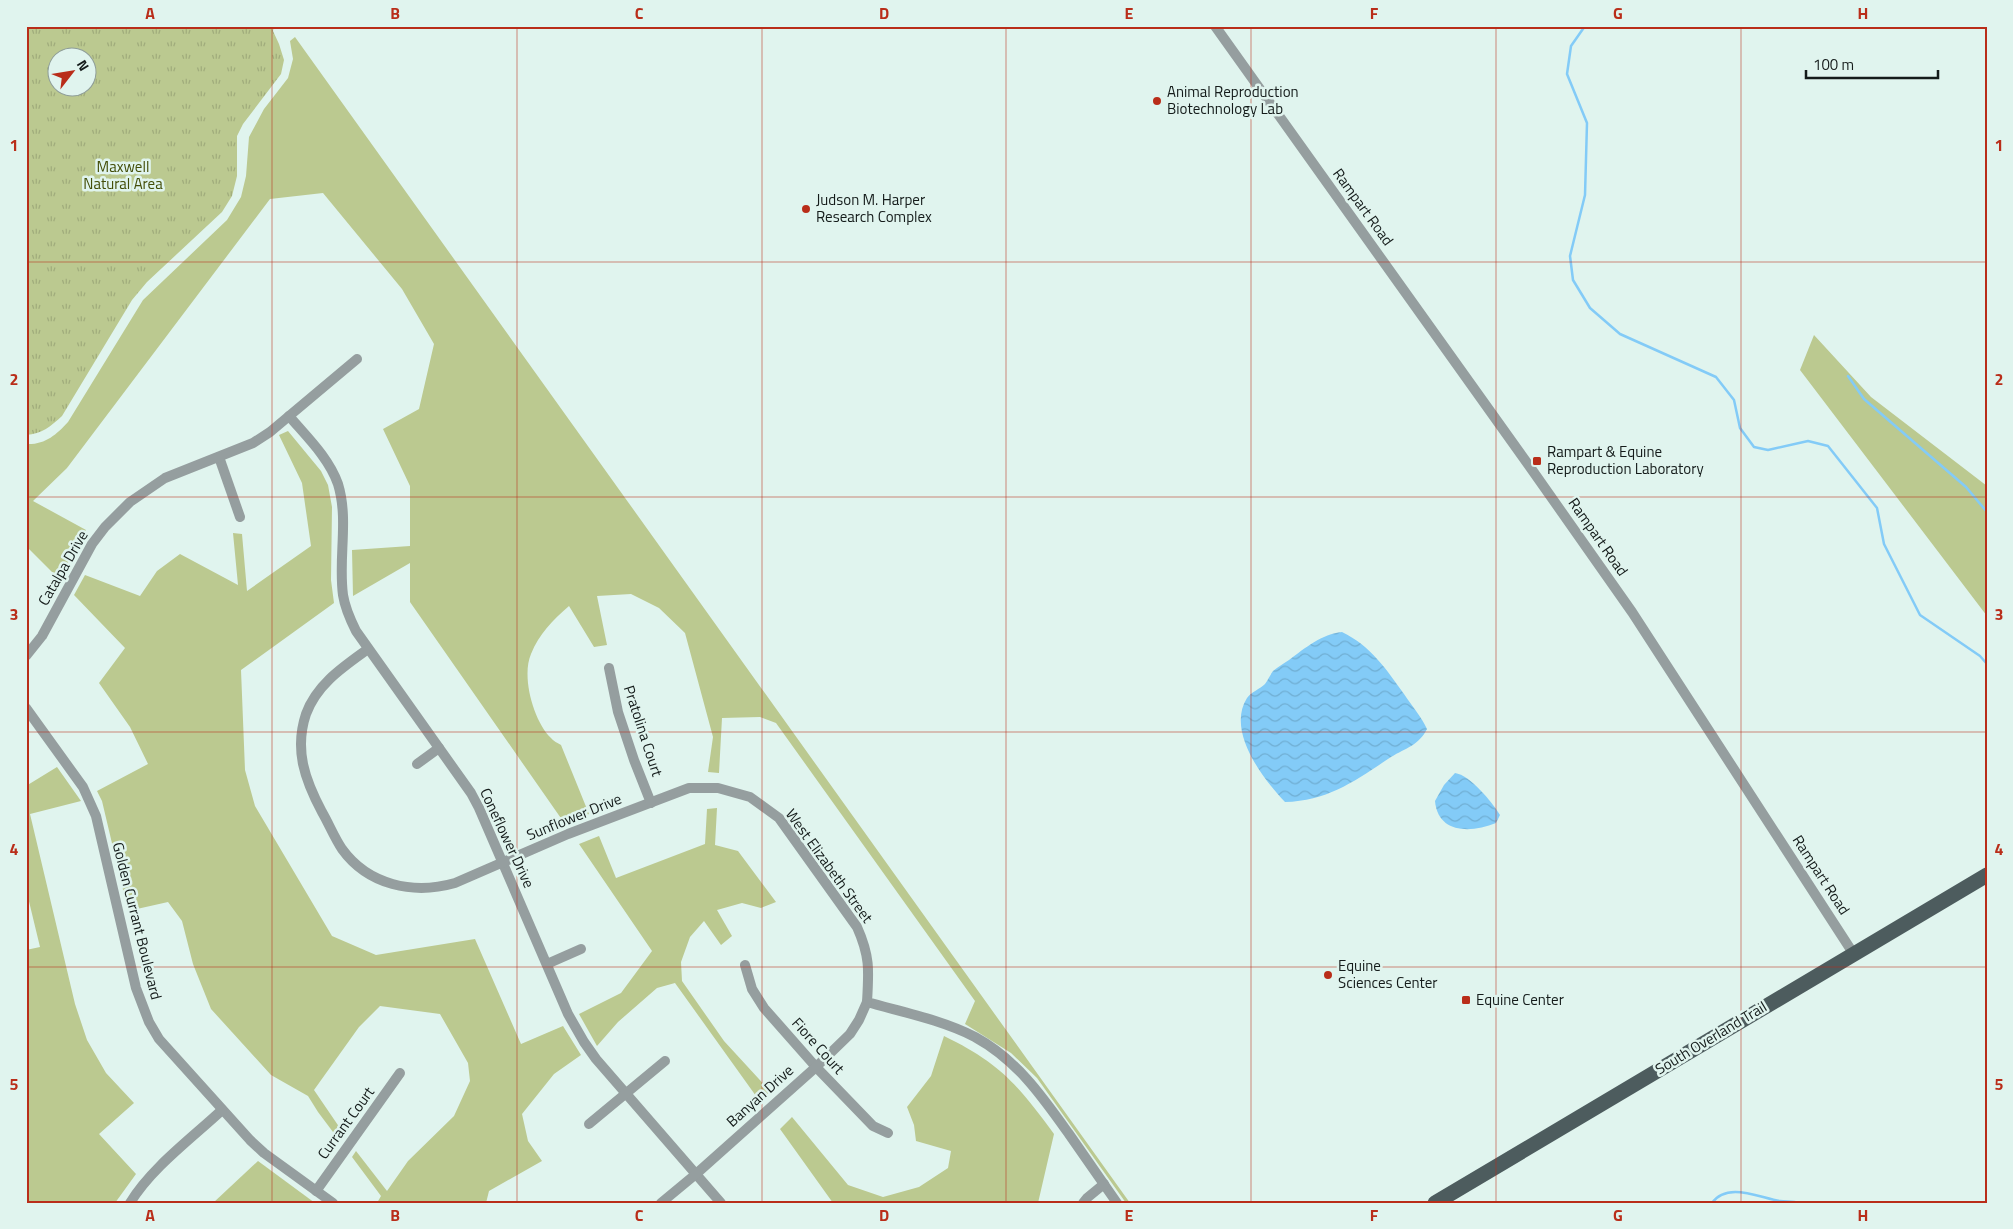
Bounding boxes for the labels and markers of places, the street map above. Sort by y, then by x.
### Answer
place label: Animal Reproduction Biotechnology Lab [1167,80,1299,120]
marker: Animal Reproduction Biotechnology Lab [1151,95,1163,107]
place label: Judson M. Harper Research Complex [816,188,932,228]
marker: Judson M. Harper Research Complex [800,203,812,215]
place label: Rampart & Equine Reproduction Laboratory [1547,440,1704,480]
marker: Rampart & Equine Reproduction Laboratory [1531,455,1543,467]
place label: Equine Sciences Center [1338,954,1438,994]
marker: Equine Sciences Center [1322,969,1334,981]
place label: Equine Center [1476,988,1564,1011]
marker: Equine Center [1460,994,1472,1006]

